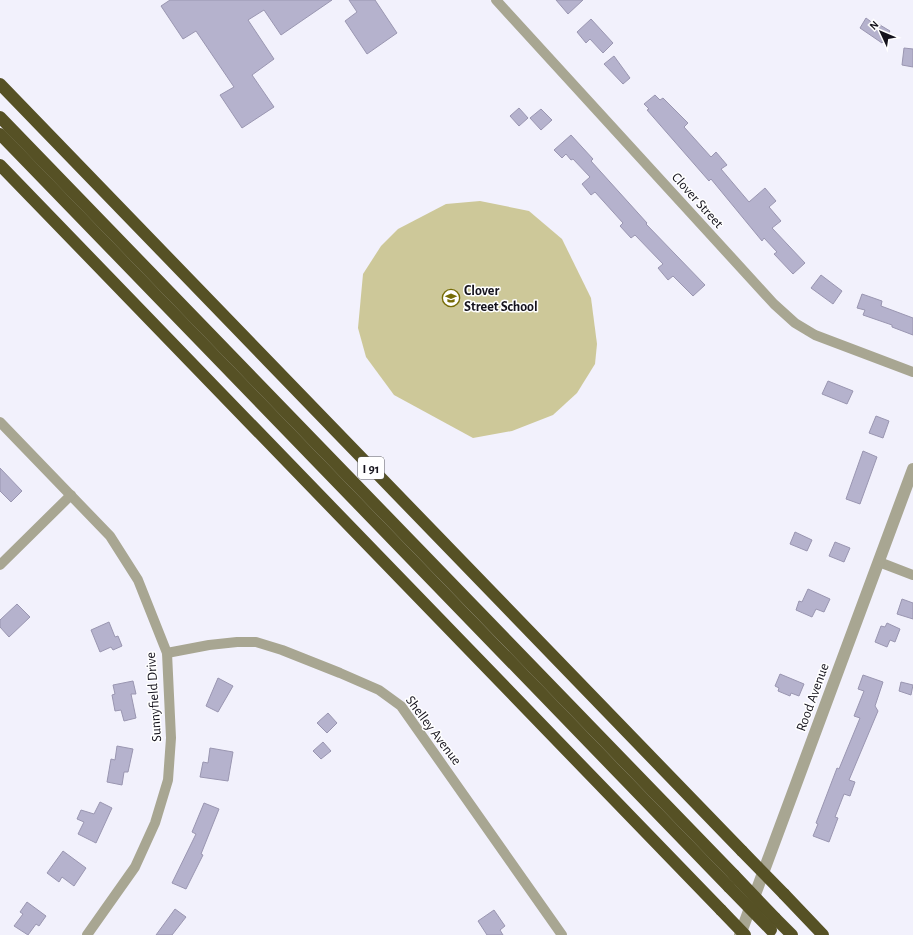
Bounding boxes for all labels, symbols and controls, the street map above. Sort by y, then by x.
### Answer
north arrow [861,12,901,52]
text: N [868,19,881,32]
street label: Clover Street [669,170,726,232]
place label: Clover Street School [464,284,538,314]
school or university icon: Clover Street School [441,288,461,308]
road number: I 91 [358,457,384,479]
street label: Sunnyfield Drive [144,652,164,742]
street label: Rood Avenue [794,661,832,733]
street label: Shelley Avenue [403,693,464,768]

